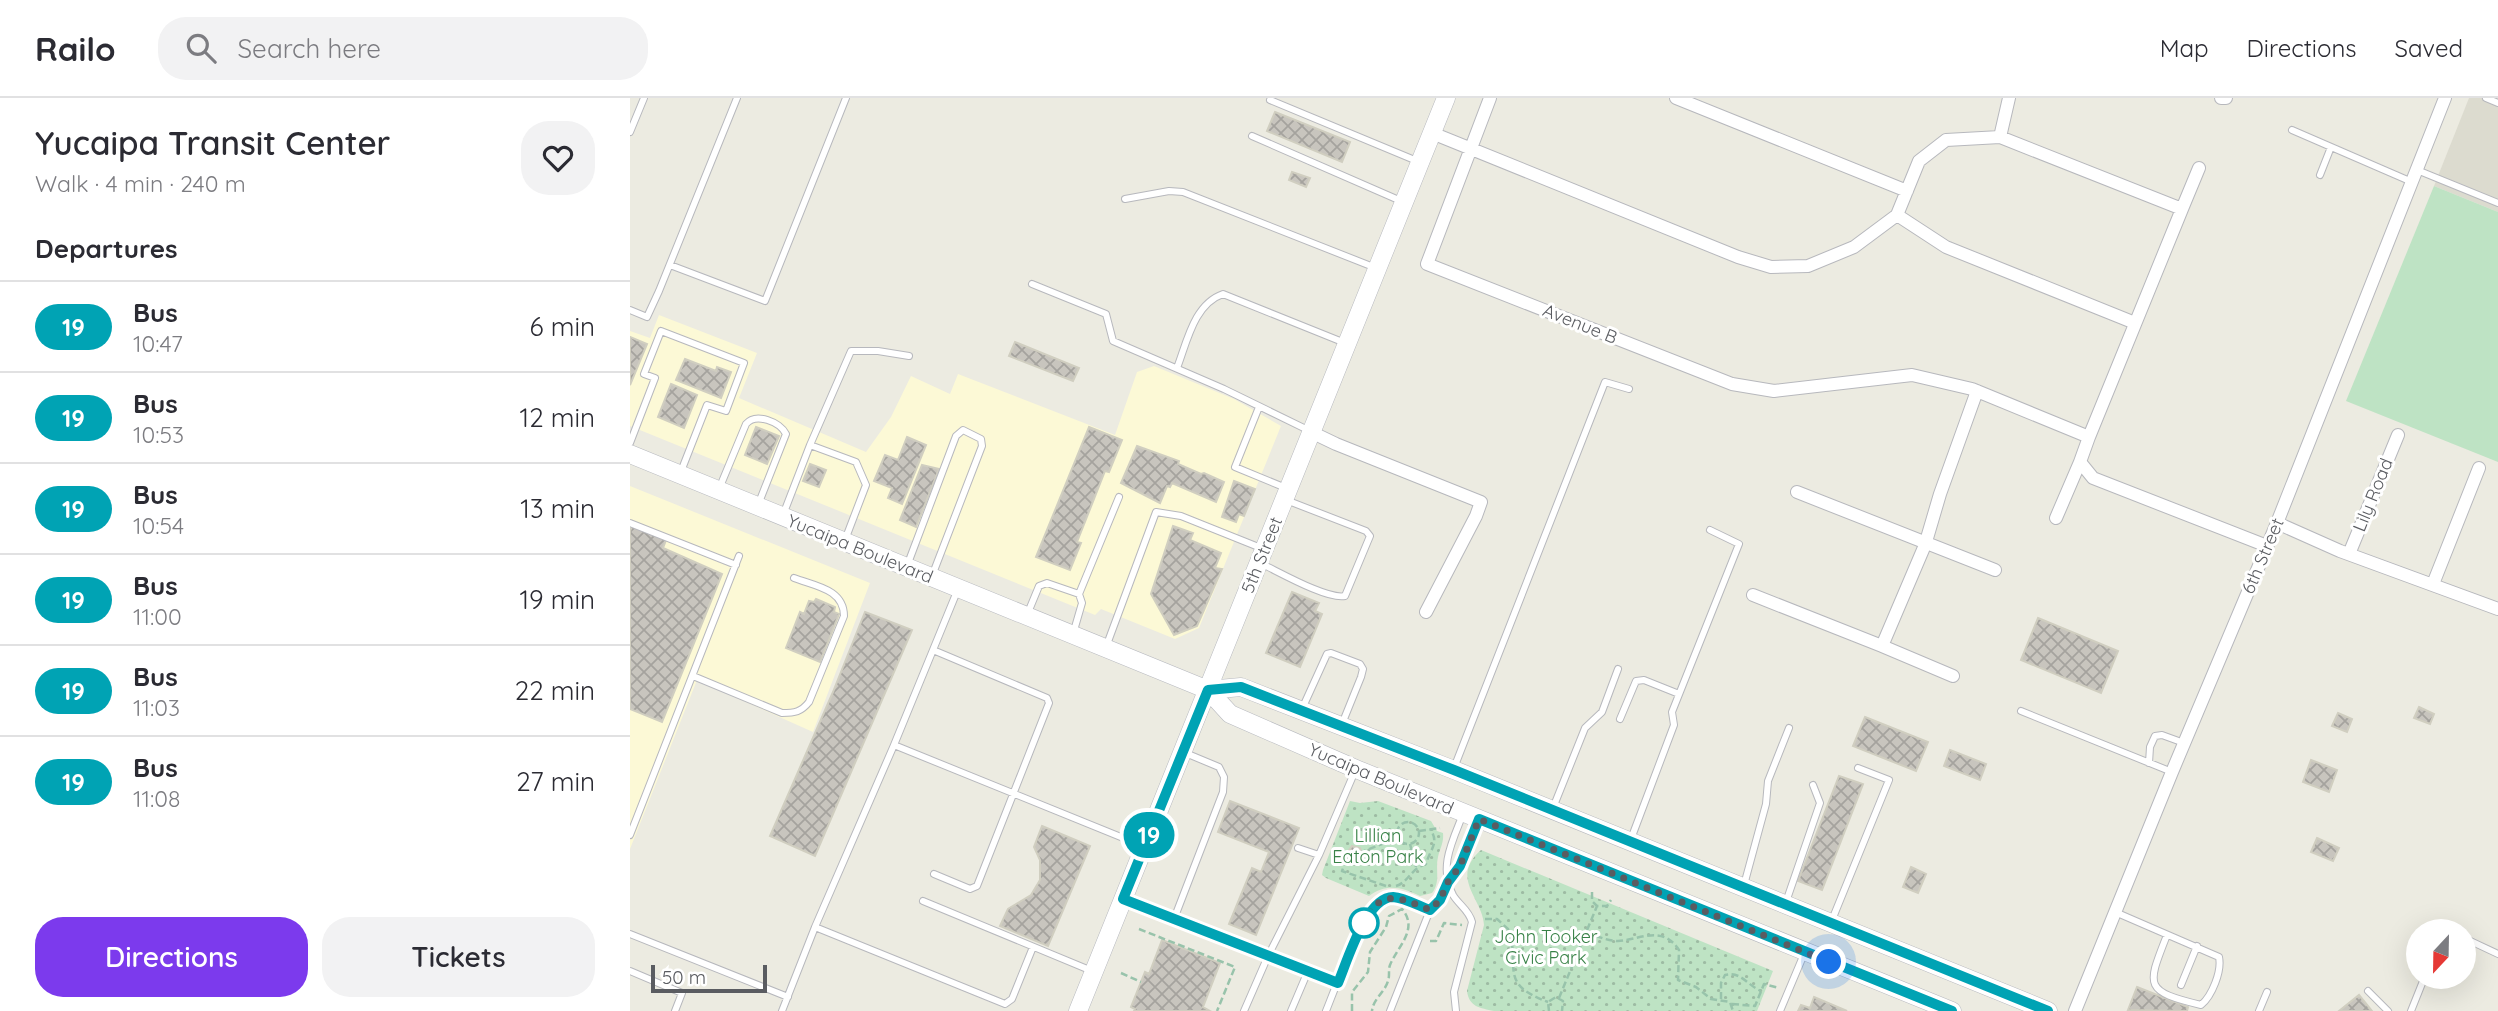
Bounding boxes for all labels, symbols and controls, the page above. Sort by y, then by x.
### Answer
search box [158,17,648,80]
text: Railo [35,28,116,69]
icon: search [182,29,220,67]
text: Search here [238,32,381,65]
text: Map [2160,33,2209,63]
text: Directions [2247,33,2357,63]
text: Saved [2395,33,2463,63]
button: heart [521,121,595,195]
text: Yucaipa Transit Center [35,122,390,163]
text: Walk · 4 min · 240 m [35,169,246,198]
text: Departures [35,232,178,265]
text: Bus [133,296,178,329]
street label: Avenue B [1540,298,1621,349]
text: 6 min [530,310,595,343]
text: 19 [62,312,85,342]
text: 10:47 [133,329,183,358]
text: Bus [133,387,178,420]
text: 12 min [520,401,595,434]
text: 19 [62,403,85,433]
text: 10:53 [133,420,184,449]
street label: Lily Road [2347,455,2398,535]
text: Bus [133,478,178,511]
text: 13 min [520,492,595,525]
text: 19 [62,494,85,524]
street label: Yucaipa Boulevard [784,509,937,588]
text: 10:54 [133,511,184,540]
street label: 5th Street [1236,513,1287,596]
street label: 6th Street [2236,514,2289,597]
text: Bus [133,569,178,602]
text: 19 min [519,583,595,616]
text: 19 [62,585,85,615]
text: 11:00 [133,602,182,631]
text: Bus [133,660,178,693]
text: 22 min [515,674,595,707]
text: 19 [62,676,85,706]
text: 11:03 [133,693,180,722]
street label: Yucaipa Boulevard [1305,738,1457,819]
text: Bus [133,751,178,784]
text: 27 min [516,765,595,798]
text: 19 [62,767,85,797]
text: 11:08 [133,784,180,813]
line badge: 19 [1118,812,1180,858]
text: 19 [1138,820,1160,850]
park label: Lillian Eaton Park [1332,824,1424,868]
unlabelled marker [1349,908,1379,938]
button: Directions [35,917,308,997]
button: Tickets [322,917,595,997]
north arrow [2406,919,2476,989]
map controls [2406,919,2476,989]
park label: John Tooker Civic Park [1494,925,1598,969]
your location [1811,944,1846,979]
scale bar [651,962,766,994]
text: 50 m [662,965,706,989]

